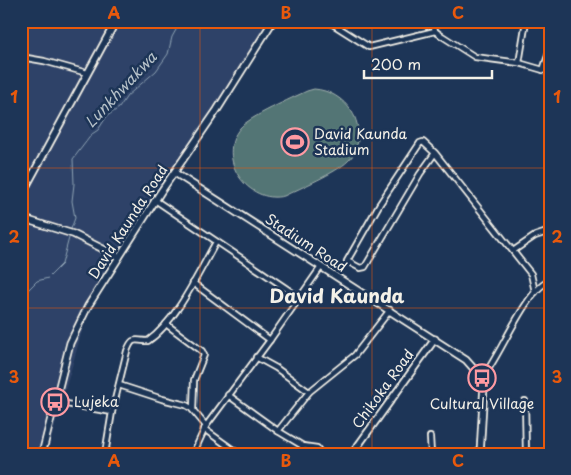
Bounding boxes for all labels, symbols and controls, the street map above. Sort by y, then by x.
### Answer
text: A [108,0,121,24]
text: B [281,0,292,24]
text: C [452,0,464,24]
water label: Lunkhwakwa [79,45,162,132]
scale bar [364,48,491,80]
text: 200 m [371,52,421,75]
text: 1 [10,84,18,108]
text: 1 [553,84,561,108]
place label: David Kaunda Stadium [314,123,408,160]
sports icon: David Kaunda Stadium [280,127,310,157]
street label: David Kaunda Road [83,161,172,283]
street label: Stadium Road [261,208,351,277]
text: 2 [8,224,20,248]
text: 2 [551,224,563,248]
district label: David Kaunda [269,281,405,309]
street label: Chikoka Road [347,345,419,433]
bus stop icon: Cultural Village [467,363,497,393]
text: 3 [9,364,19,388]
text: 3 [552,364,562,388]
bus stop icon: Lujeka [40,387,70,417]
place label: Lujeka [74,391,119,412]
place label: Cultural Village [430,393,534,414]
text: A [108,448,121,472]
text: B [281,448,292,472]
text: C [452,448,464,472]

